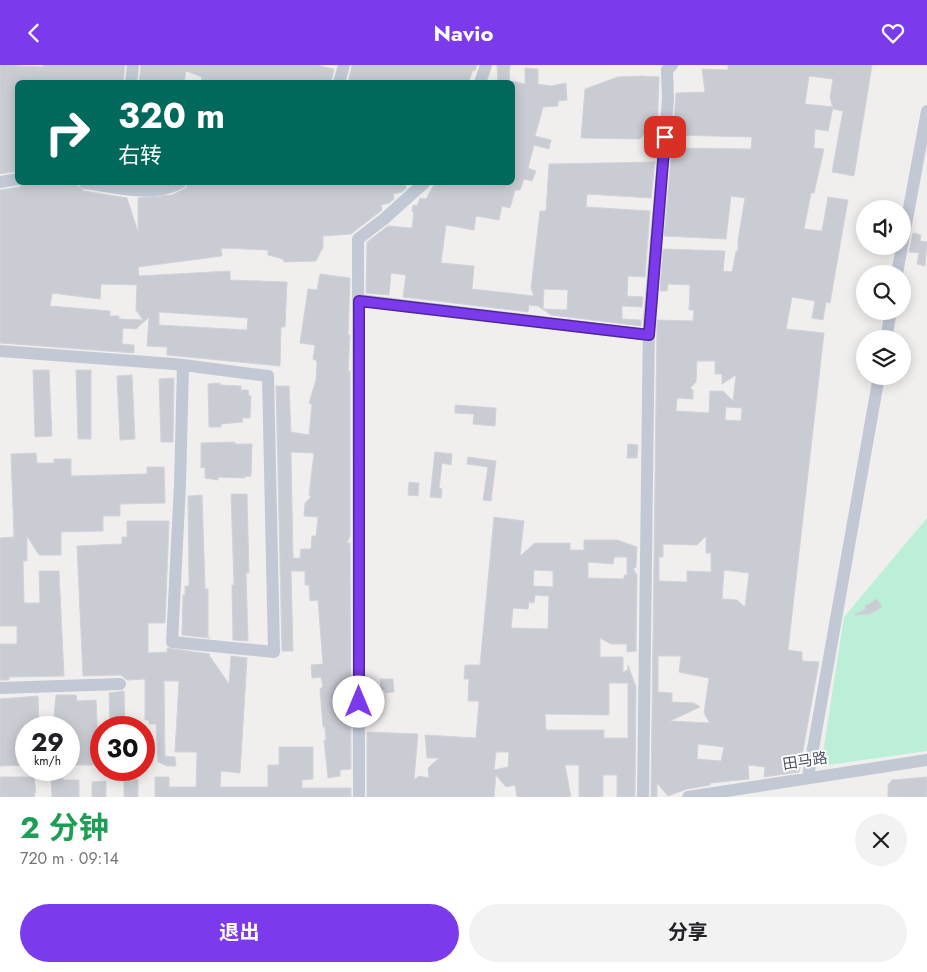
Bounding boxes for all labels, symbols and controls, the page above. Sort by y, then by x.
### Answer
text: Navio [434,17,493,49]
icon: back [20,19,48,47]
icon: heart [879,19,907,47]
text: 320 m [118,91,225,141]
icon: right [35,100,100,165]
pin [644,116,686,158]
icon: arrive [651,123,679,151]
text: 右转 [118,139,162,171]
map controls [856,200,911,385]
button: sound [856,200,911,255]
button: search [856,265,911,320]
button: layers [856,330,911,385]
position arrow [332,675,384,727]
speed limit sign: 30 [90,716,155,781]
text: 29 [31,724,64,760]
street label: 田马路 [781,747,829,775]
text: km/h [34,752,61,770]
text: 2 分钟 [20,806,109,849]
button: close [855,814,907,866]
text: 720 m · 09:14 [20,847,119,870]
button: 退出 [20,904,459,962]
button: 分享 [469,904,907,962]

